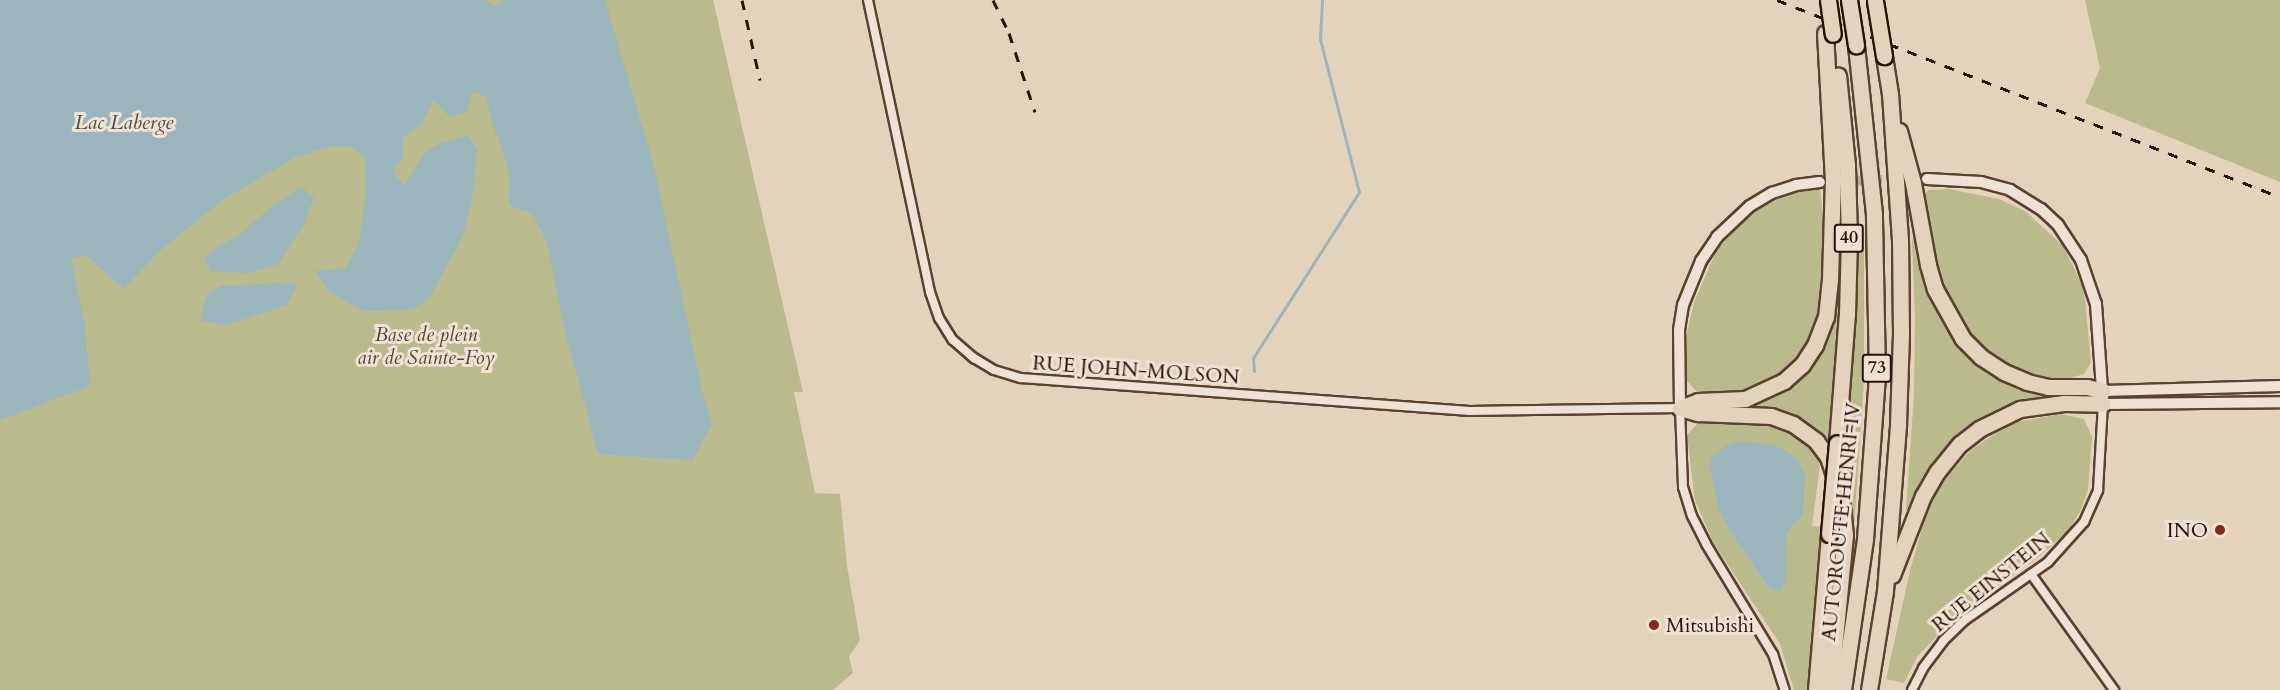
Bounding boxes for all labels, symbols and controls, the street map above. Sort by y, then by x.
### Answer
water label: Lac Laberge [75,110,173,136]
road number: 40 [1832,223,1866,253]
park label: Base de plein air de Sainte-Foy [358,322,494,369]
street label: RUE JOHN-MOLSON [1032,351,1240,389]
road number: 73 [1860,353,1894,383]
street label: AUTOROUTE HENRI-IV [1817,402,1865,642]
place label: INO [2167,518,2208,542]
marker: INO [2213,523,2227,537]
street label: RUE EINSTEIN [1927,527,2055,637]
place label: Mitsubishi [1666,613,1754,637]
marker: Mitsubishi [1647,618,1661,632]

